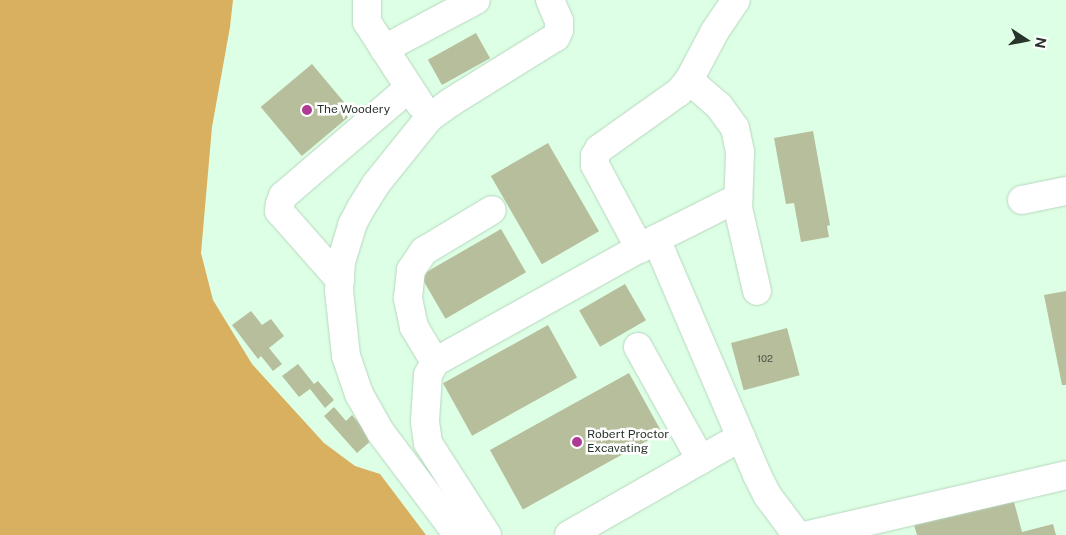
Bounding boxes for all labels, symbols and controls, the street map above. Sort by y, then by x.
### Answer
north arrow [1001,15,1051,65]
text: N [1032,36,1050,50]
place label: The Woodery [317,103,390,117]
marker: The Woodery [301,104,313,116]
house number: 102 [757,353,773,365]
place label: Robert Proctor Excavating [587,428,669,456]
marker: Robert Proctor Excavating [571,436,583,448]

